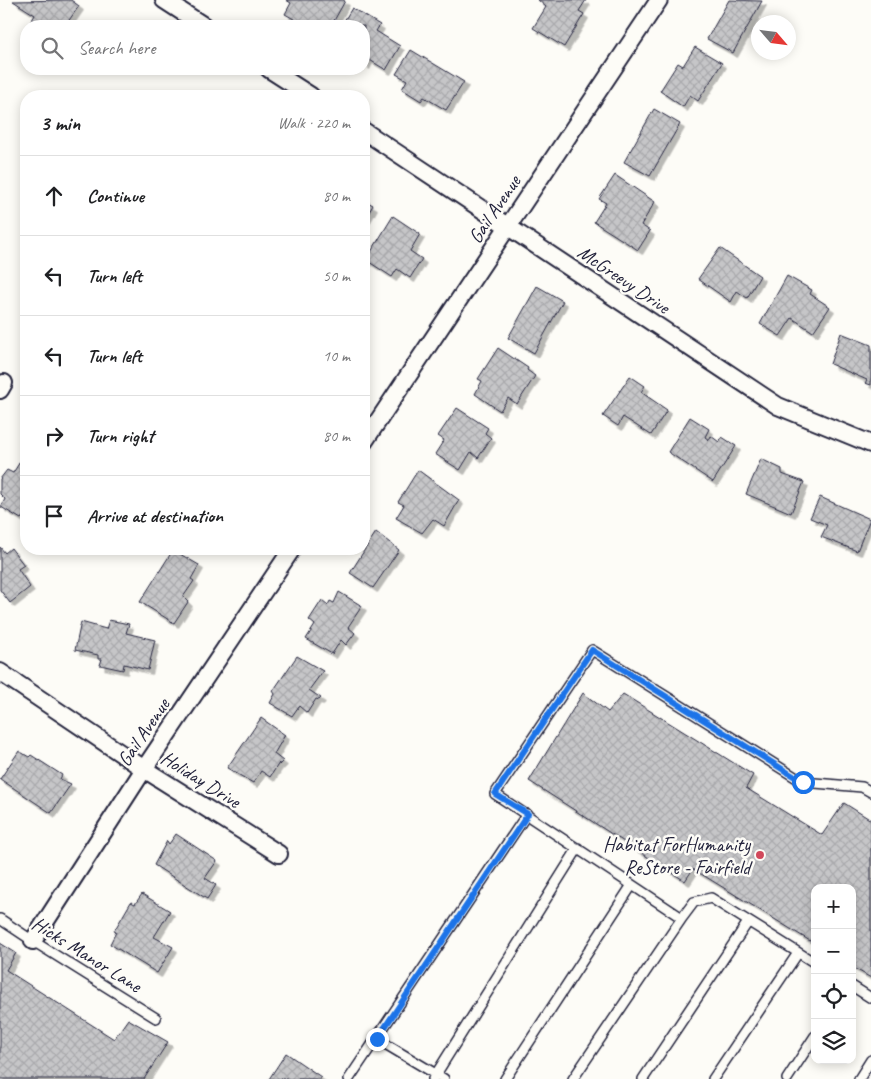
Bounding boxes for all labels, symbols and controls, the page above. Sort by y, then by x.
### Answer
north arrow [751,15,796,60]
search box [20,20,370,75]
icon: search [38,34,66,62]
text: Search here [78,36,155,60]
text: 3 min [40,110,80,136]
text: Walk · 220 m [278,113,350,133]
street label: Gail Avenue [463,169,527,248]
icon: ahead [40,182,68,210]
text: Continue [87,184,144,208]
text: 80 m [323,186,350,206]
street label: McGreevy Drive [573,240,676,320]
icon: left [40,262,68,290]
text: Turn left [87,264,142,288]
text: 50 m [323,266,350,286]
icon: left [40,342,68,370]
text: Turn left [87,344,142,368]
text: 10 m [323,346,350,366]
icon: right [40,422,68,450]
text: Turn right [87,424,154,448]
text: 80 m [323,426,350,446]
icon: arrive [40,502,68,530]
text: Arrive at destination [87,504,223,528]
street label: Gail Avenue [112,692,176,771]
street label: Holiday Drive [156,745,246,814]
route start [792,771,815,794]
place label: Habitat ForHumanity ReStore - Fairfield [603,832,753,880]
marker: Habitat ForHumanity ReStore - Fairfield [754,849,766,861]
map controls [811,884,856,1064]
button: + [811,884,856,929]
street label: Hicks Manor Lane [27,911,147,999]
button: − [811,929,856,974]
button: locate [811,974,856,1019]
button: layers [811,1019,856,1064]
route end [366,1028,389,1051]

